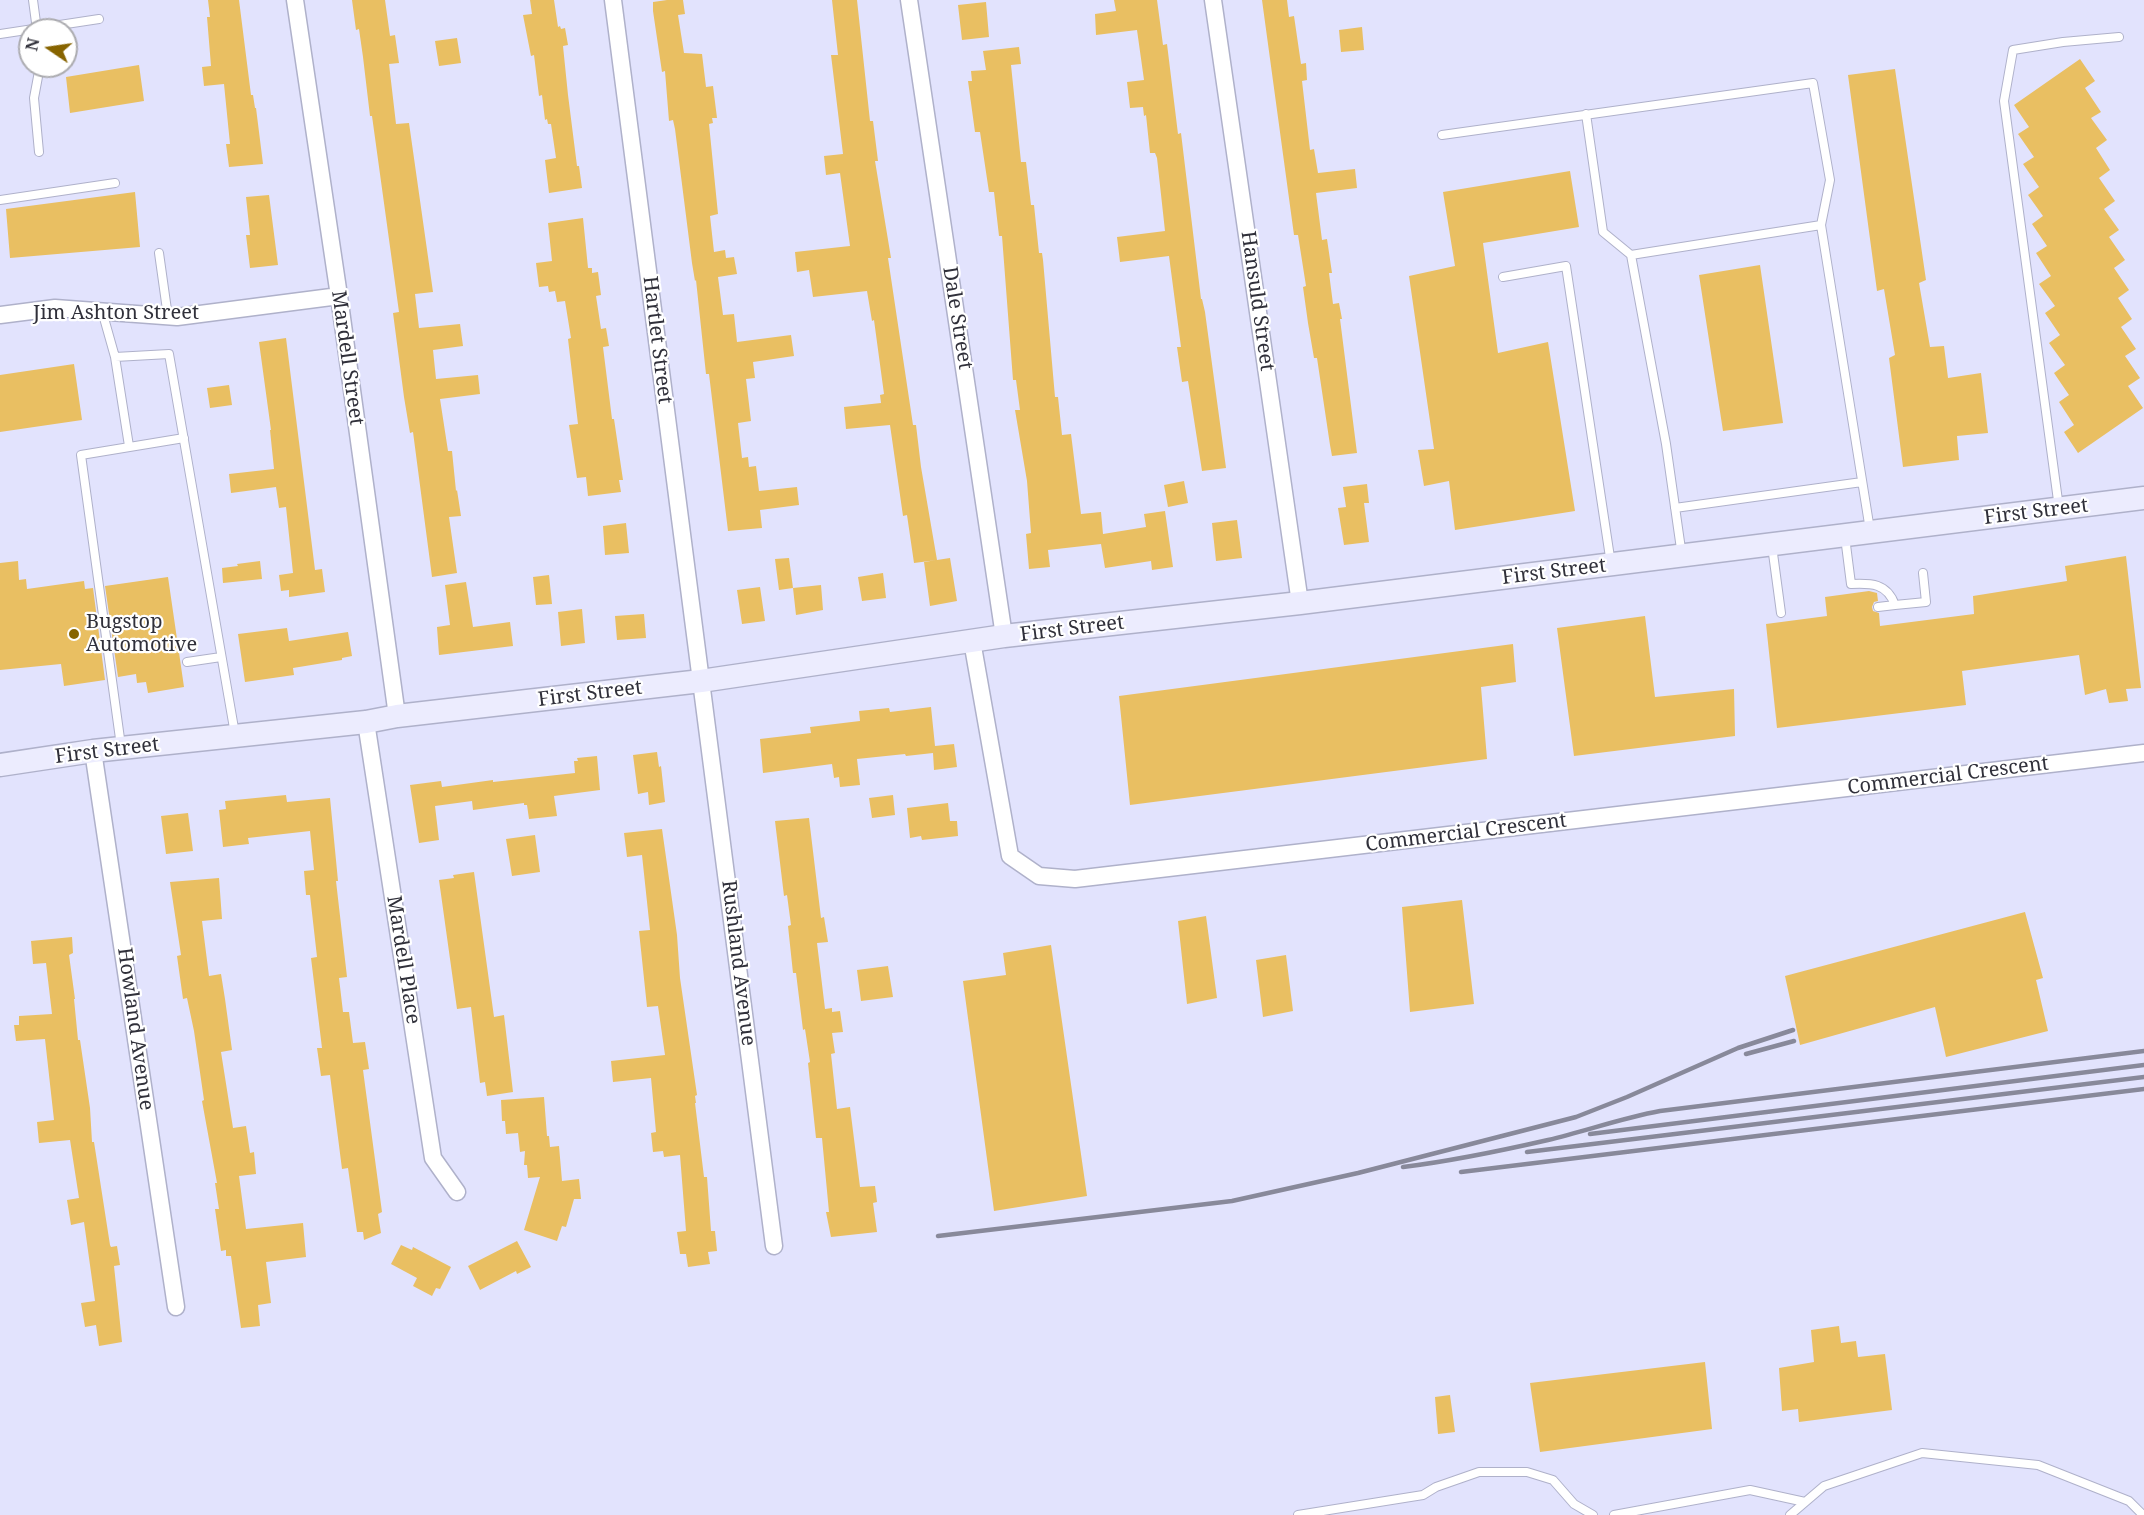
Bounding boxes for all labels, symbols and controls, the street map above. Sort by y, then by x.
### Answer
north arrow [18,18,78,78]
text: N [20,36,45,53]
street label: Hansuld Street [1235,229,1279,373]
street label: Dale Street [937,265,977,371]
street label: Hartlet Street [637,275,677,405]
street label: Mardell Street [326,289,368,427]
street label: Jim Ashton Street [33,301,199,325]
street label: First Street [1983,494,2089,530]
street label: First Street [1501,554,1607,590]
place label: Bugstop Automotive [86,610,197,657]
street label: First Street [1019,611,1125,647]
marker: Bugstop Automotive [67,627,81,641]
street label: First Street [537,676,643,712]
street label: First Street [54,733,160,769]
street label: Commercial Crescent [1846,752,2050,800]
street label: Commercial Crescent [1364,809,1568,857]
street label: Rushland Avenue [716,879,760,1047]
street label: Mardell Place [381,894,425,1026]
street label: Howland Avenue [112,946,158,1112]

